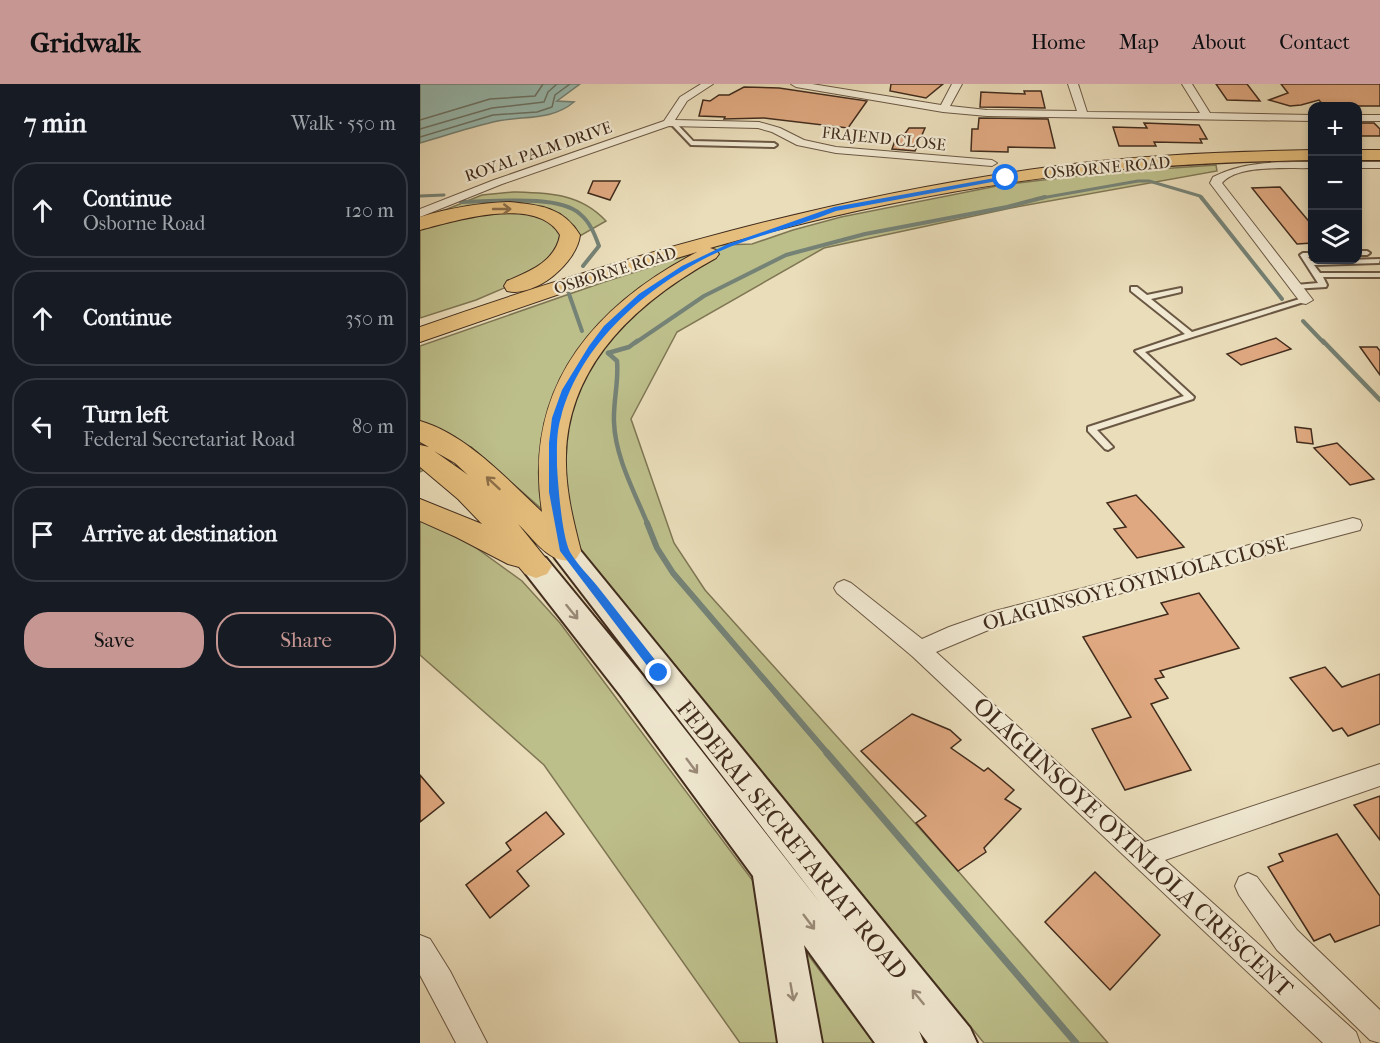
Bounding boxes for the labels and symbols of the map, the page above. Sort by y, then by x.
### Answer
street label: ROYAL PALM DRIVE [462,117,615,186]
street label: FRAJEND CLOSE [821,123,947,154]
street label: OSBORNE ROAD [1043,153,1171,182]
route start [992,164,1018,190]
one-way arrow [492,203,512,215]
street label: OSBORNE ROAD [552,243,679,298]
one-way arrow [486,475,501,490]
street label: OLAGUNSOYE OYINLOLA CLOSE [980,532,1290,635]
one-way arrow [566,604,579,620]
route end [645,659,671,685]
street label: OLAGUNSOYE OYINLOLA CRESCENT [967,691,1299,1003]
street label: FEDERAL SECRETARIAT ROAD [671,695,913,985]
one-way arrow [686,758,698,774]
one-way arrow [803,913,816,929]
one-way arrow [786,982,797,1001]
one-way arrow [911,990,924,1006]

